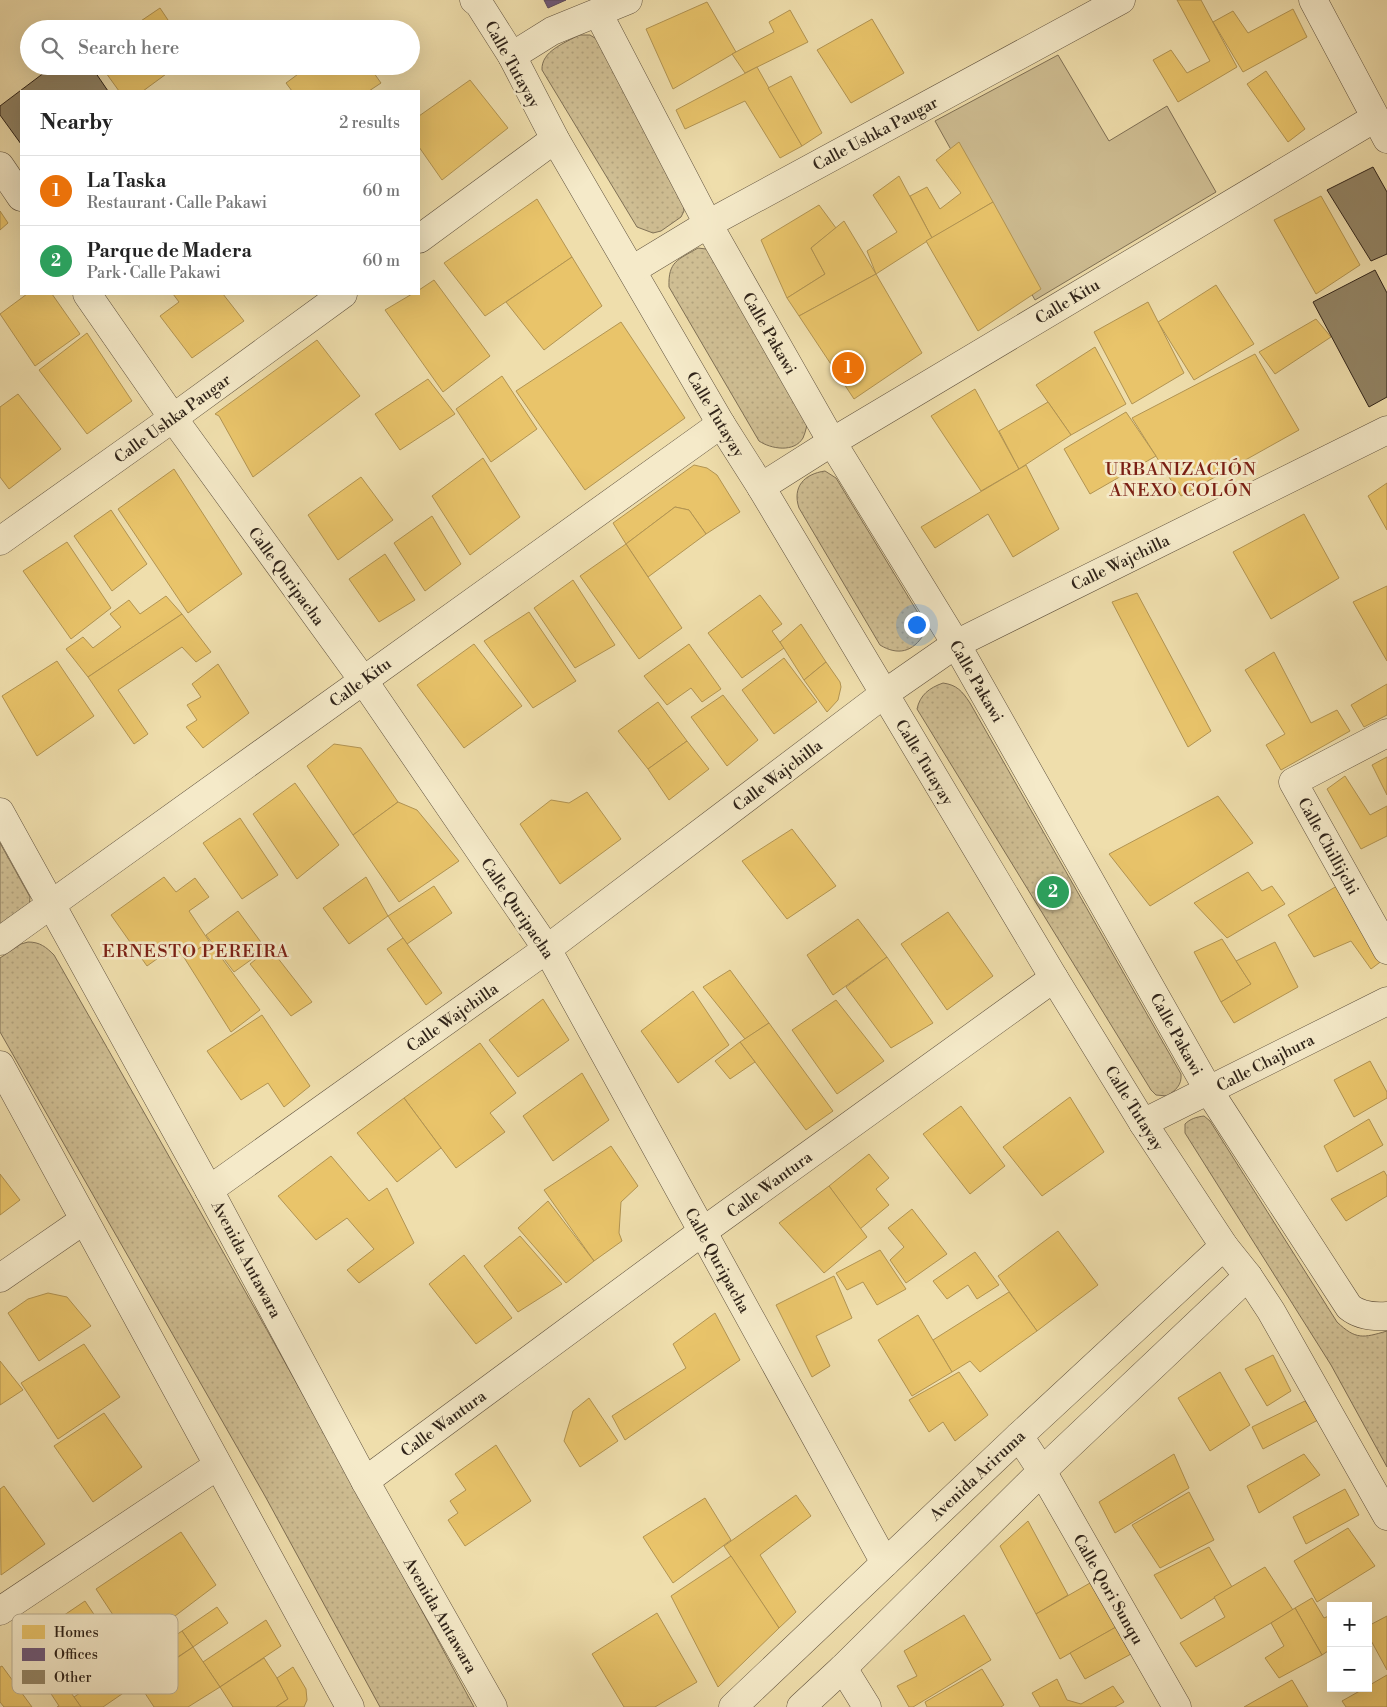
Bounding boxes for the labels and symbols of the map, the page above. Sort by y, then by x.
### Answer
street label: Calle Tutayay [480,18,544,112]
street label: Calle Ushka Paugar [809,92,942,175]
street label: Calle Kitu [1032,275,1103,329]
street label: Calle Pakawi [738,289,801,378]
pin: 1 [832,349,864,387]
street label: Calle Tutayay [682,368,749,461]
street label: Calle Ushka Paugar [110,370,235,468]
district label: URBANIZACIÓN ANEXO COLÓN [1105,458,1257,502]
street label: Calle Quripacha [244,523,329,631]
street label: Calle Wajchilla [1068,530,1174,595]
your location [904,612,930,638]
street label: Calle Pakawi [945,637,1008,726]
street label: Calle Kitu [326,654,395,712]
street label: Calle Tutayay [891,716,958,809]
street label: Calle Wajchilla [729,735,827,816]
street label: Calle Chillijchi [1293,794,1363,899]
street label: Calle Quripacha [476,854,559,963]
pin: 2 [1037,873,1069,911]
district label: ERNESTO PEREIRA [102,940,290,963]
street label: Calle Wajchilla [403,978,503,1057]
street label: Calle Pakawi [1145,990,1207,1079]
street label: Calle Chajhura [1213,1029,1319,1096]
street label: Calle Tutayay [1100,1062,1168,1155]
street label: Calle Wantura [723,1147,817,1223]
street label: Avenida Antawara [206,1197,286,1322]
street label: Calle Quripacha [680,1204,755,1317]
street label: Calle Wantura [397,1386,491,1462]
street label: Avenida Ariruma [925,1426,1030,1526]
street label: Calle Qori Sunqu [1068,1531,1148,1648]
street label: Avenida Antawara [398,1553,482,1678]
legend [12,1614,178,1694]
text: Homes [54,1624,99,1642]
text: Offices [54,1646,98,1664]
text: Other [54,1669,92,1687]

